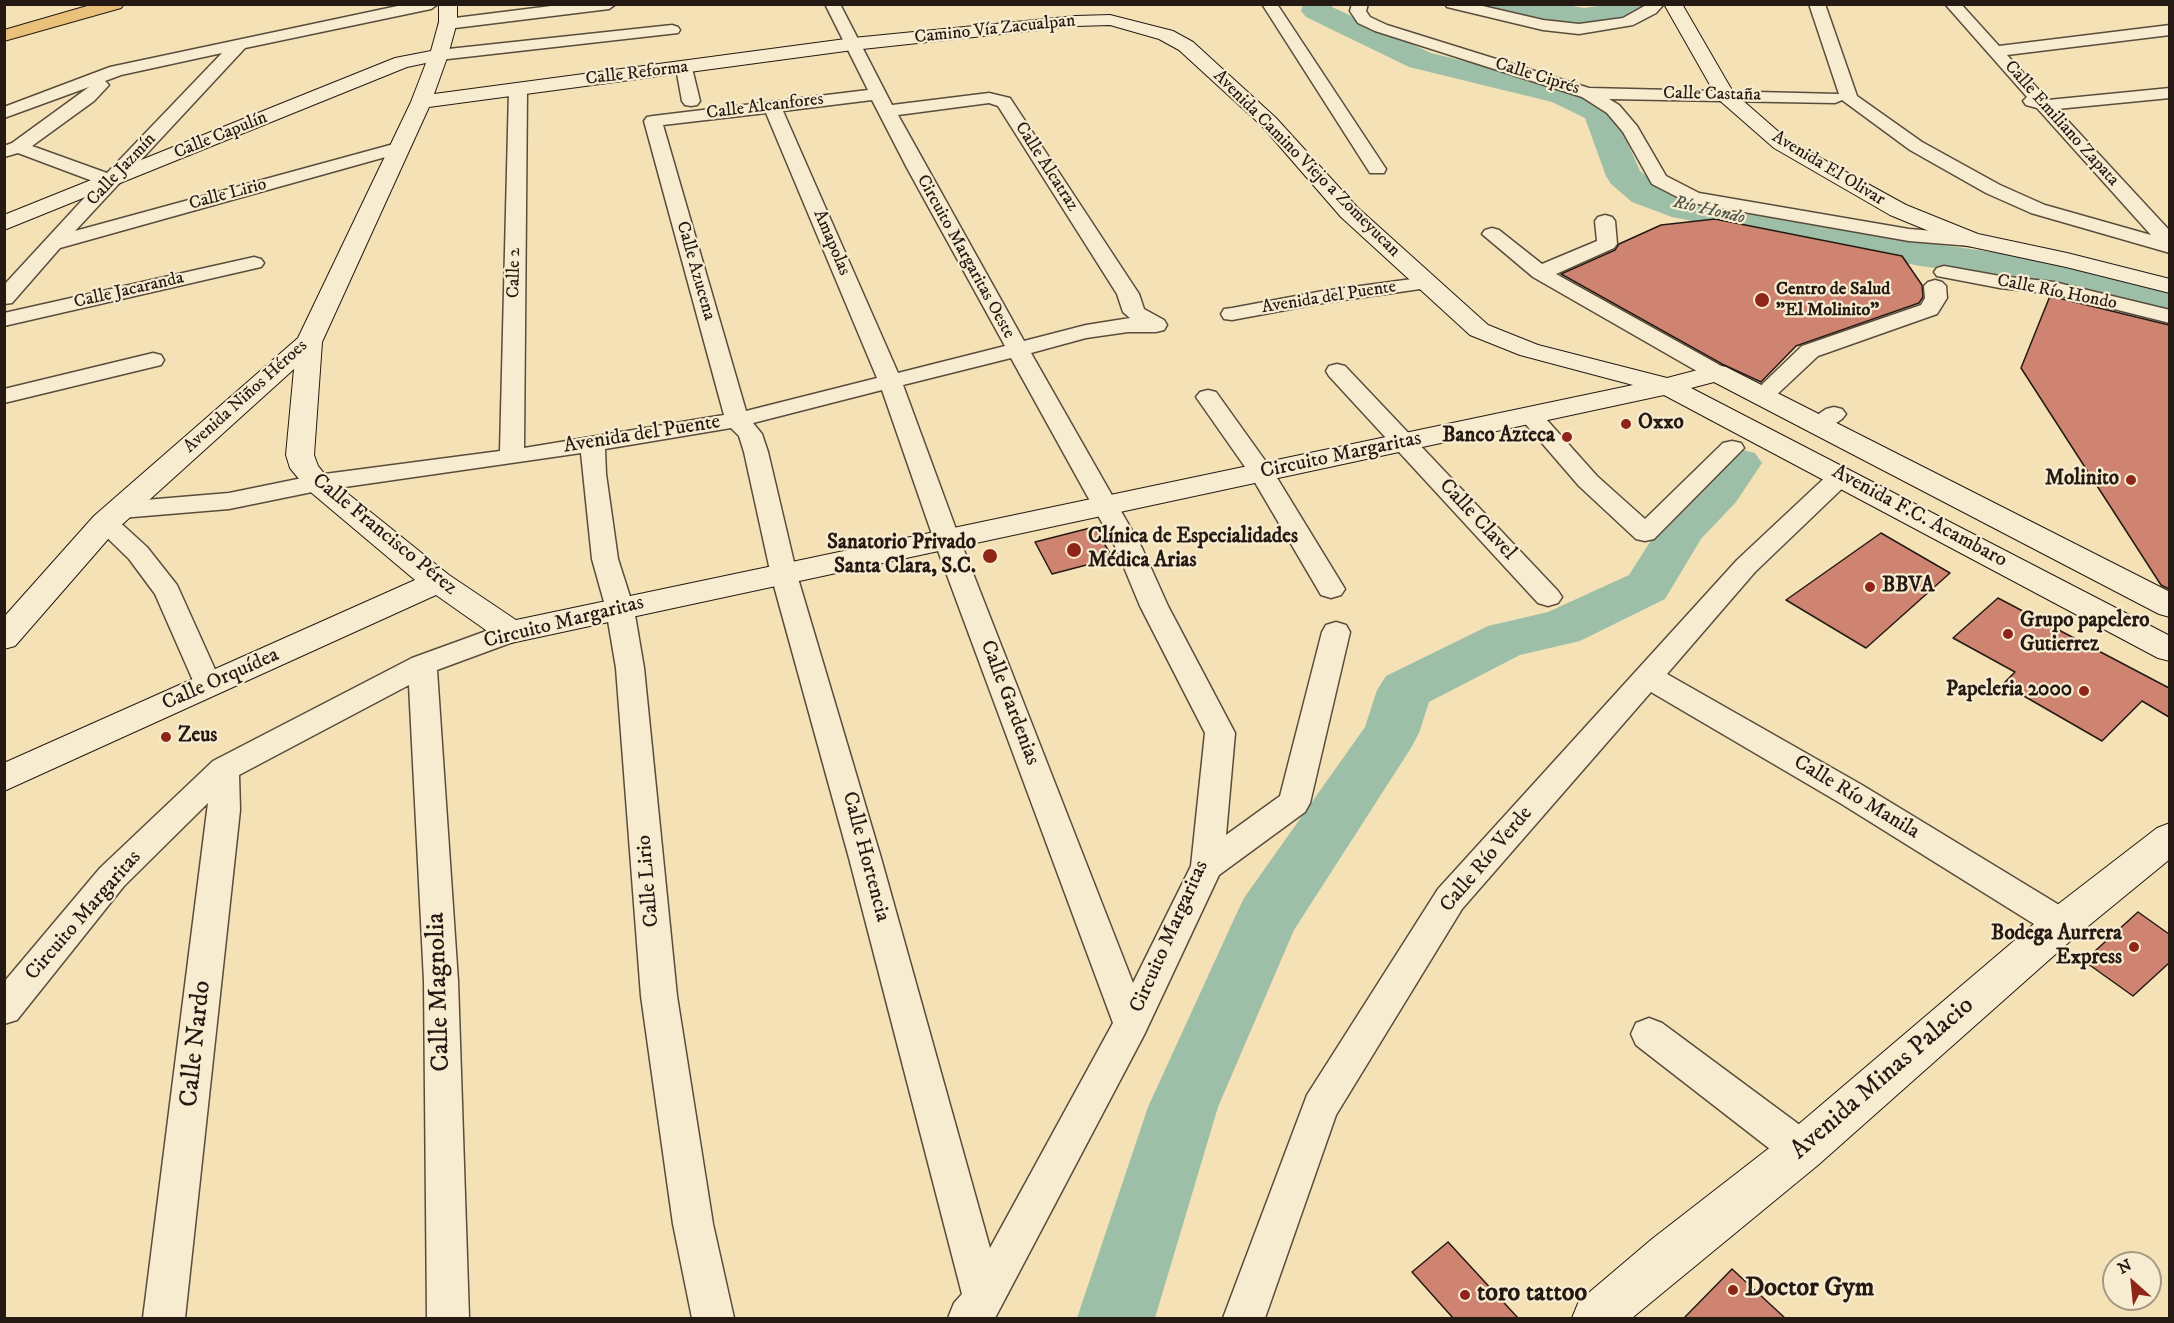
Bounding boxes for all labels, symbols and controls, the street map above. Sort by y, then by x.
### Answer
street label: Camino Vía Zacualpan [914,11,1076,49]
street label: Calle Ciprés [1492,54,1582,100]
street label: Calle Reforma [584,57,690,91]
street label: Calle Emiliano Zapata [1999,57,2123,191]
street label: Avenida Camino Viejo a Zomeyucan [1208,66,1404,262]
street label: Calle Castaña [1663,83,1761,107]
street label: Calle Alcanfores [705,89,825,125]
street label: Calle Capulín [171,108,271,164]
street label: Calle Alcatraz [1009,118,1083,216]
street label: Avenida El Olivar [1768,127,1888,211]
street label: Calle Jazmín [83,129,161,211]
street label: Circuito Margaritas Oeste [911,171,1019,343]
street label: Calle Lirio [187,174,269,216]
water label: Río Hondo [1671,192,1747,230]
street label: Amapolas [807,207,855,279]
street label: Calle Azucena [671,219,719,323]
street label: Calle 2 [504,248,526,298]
street label: Calle Jacaranda [72,268,186,314]
street label: Calle Río Hondo [1995,271,2119,315]
street label: Avenida del Puente [1260,277,1398,319]
place label: Centro de Salud "El Molinito" [1776,279,1890,322]
marker: Centro de Salud "El Molinito" [1753,291,1771,309]
street label: Avenida Niños Héroes [180,336,312,458]
street label: Avenida del Puente [562,410,722,460]
place label: Oxxo [1638,411,1684,437]
marker: Oxxo [1619,417,1633,431]
place label: Banco Azteca [1442,424,1555,450]
street label: Circuito Margaritas [1258,427,1424,485]
marker: Banco Azteca [1560,430,1574,444]
street label: Avenida F.C. Acambaro [1827,460,2011,574]
place label: Molinito [2045,467,2119,493]
street label: Calle Francisco Pérez [306,469,462,601]
marker: Molinito [2124,473,2138,487]
street label: Calle Clavel [1433,474,1521,566]
place label: Clínica de Especialidades Médica Arias [1088,525,1298,575]
place label: Sanatorio Privado Santa Clara, S.C. [827,531,976,581]
marker: Clínica de Especialidades Médica Arias [1065,541,1083,559]
marker: Sanatorio Privado Santa Clara, S.C. [981,547,999,565]
place label: BBVA [1882,574,1934,600]
marker: BBVA [1863,580,1877,594]
street label: Circuito Margaritas [481,591,647,655]
place label: Grupo papelero Gutierrez [2020,609,2150,659]
marker: Grupo papelero Gutierrez [2001,627,2015,641]
street label: Calle Gardenias [974,637,1044,769]
street label: Calle Orquídea [159,643,283,717]
place label: Papeleria 2000 [1946,678,2072,704]
marker: Papeleria 2000 [2077,684,2091,698]
place label: Zeus [178,724,217,750]
marker: Zeus [159,730,173,744]
street label: Calle Río Manila [1788,751,1924,845]
street label: Calle Hortencia [836,789,894,925]
street label: Calle Río Verde [1435,802,1539,918]
street label: Calle Lirio [632,834,666,928]
street label: Circuito Margaritas [21,846,147,986]
street label: Circuito Margaritas [1125,857,1215,1017]
street label: Calle Magnolia [422,912,458,1072]
place label: Bodega Aurrera Express [1991,922,2122,972]
marker: Bodega Aurrera Express [2127,940,2141,954]
street label: Calle Nardo [175,979,219,1109]
street label: Avenida Minas Palacio [1785,991,1981,1167]
north arrow [2102,1251,2162,1311]
text: N [2114,1255,2135,1279]
place label: Doctor Gym [1745,1274,1874,1306]
place label: toro tattoo [1477,1279,1587,1311]
marker: Doctor Gym [1726,1283,1740,1297]
marker: toro tattoo [1458,1288,1472,1302]

